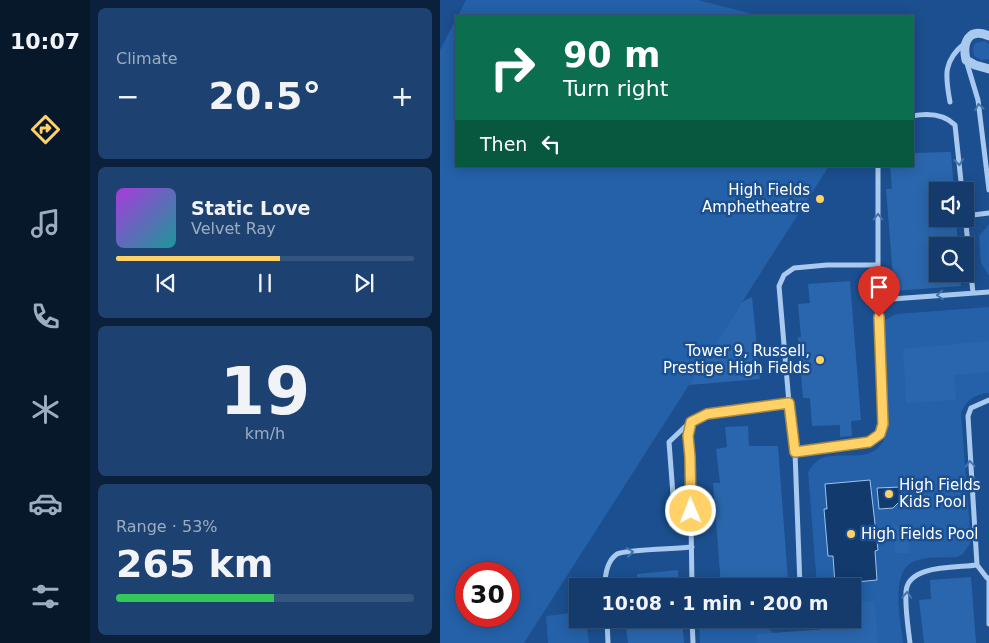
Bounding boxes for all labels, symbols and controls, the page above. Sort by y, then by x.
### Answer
text: 10:07 [10,29,80,54]
icon: right [480,35,545,100]
text: 90 m [563,35,660,75]
text: Climate [116,49,178,68]
text: 20.5° [209,74,321,118]
text: Turn right [563,76,668,101]
text: − [116,80,139,113]
text: + [391,80,414,113]
one-way arrow [974,103,984,111]
icon: directions [28,112,63,147]
icon: left [537,130,565,158]
text: Then [480,133,527,155]
one-way arrow [953,159,964,167]
place label: High Fields Amphetheatre [702,181,810,216]
map controls [929,182,974,282]
button: sound [929,182,974,227]
marker: High Fields Amphetheatre [814,193,826,205]
text: Static Love [191,197,311,219]
icon: music [28,206,63,241]
one-way arrow [873,212,883,220]
text: Velvet Ray [191,219,276,238]
button: search [929,237,974,282]
pin [858,266,900,317]
icon: previous [152,269,180,297]
icon: pause [251,269,279,297]
icon: next [350,269,378,297]
icon: arrive [865,273,893,301]
one-way arrow [936,290,944,301]
icon: phone [28,299,63,334]
place label: Tower 9, Russell, Prestige High Fields [663,342,810,377]
text: 19 [220,354,310,429]
marker: Tower 9, Russell, Prestige High Fields [814,354,826,366]
icon: climate [28,392,63,427]
text: km/h [245,424,285,443]
one-way arrow [964,460,975,468]
place label: High Fields Kids Pool [899,476,981,511]
position arrow [664,484,716,536]
icon: car [28,486,63,521]
marker: High Fields Kids Pool [883,488,895,500]
text: Range · 53% [116,517,218,536]
place label: High Fields Pool [861,525,978,543]
marker: High Fields Pool [845,528,857,540]
text: 265 km [116,542,273,586]
one-way arrow [627,547,635,558]
speed limit sign: 30 [455,562,520,627]
icon: filters [28,579,63,614]
one-way arrow [901,590,912,598]
text: 10:08 · 1 min · 200 m [601,592,829,614]

